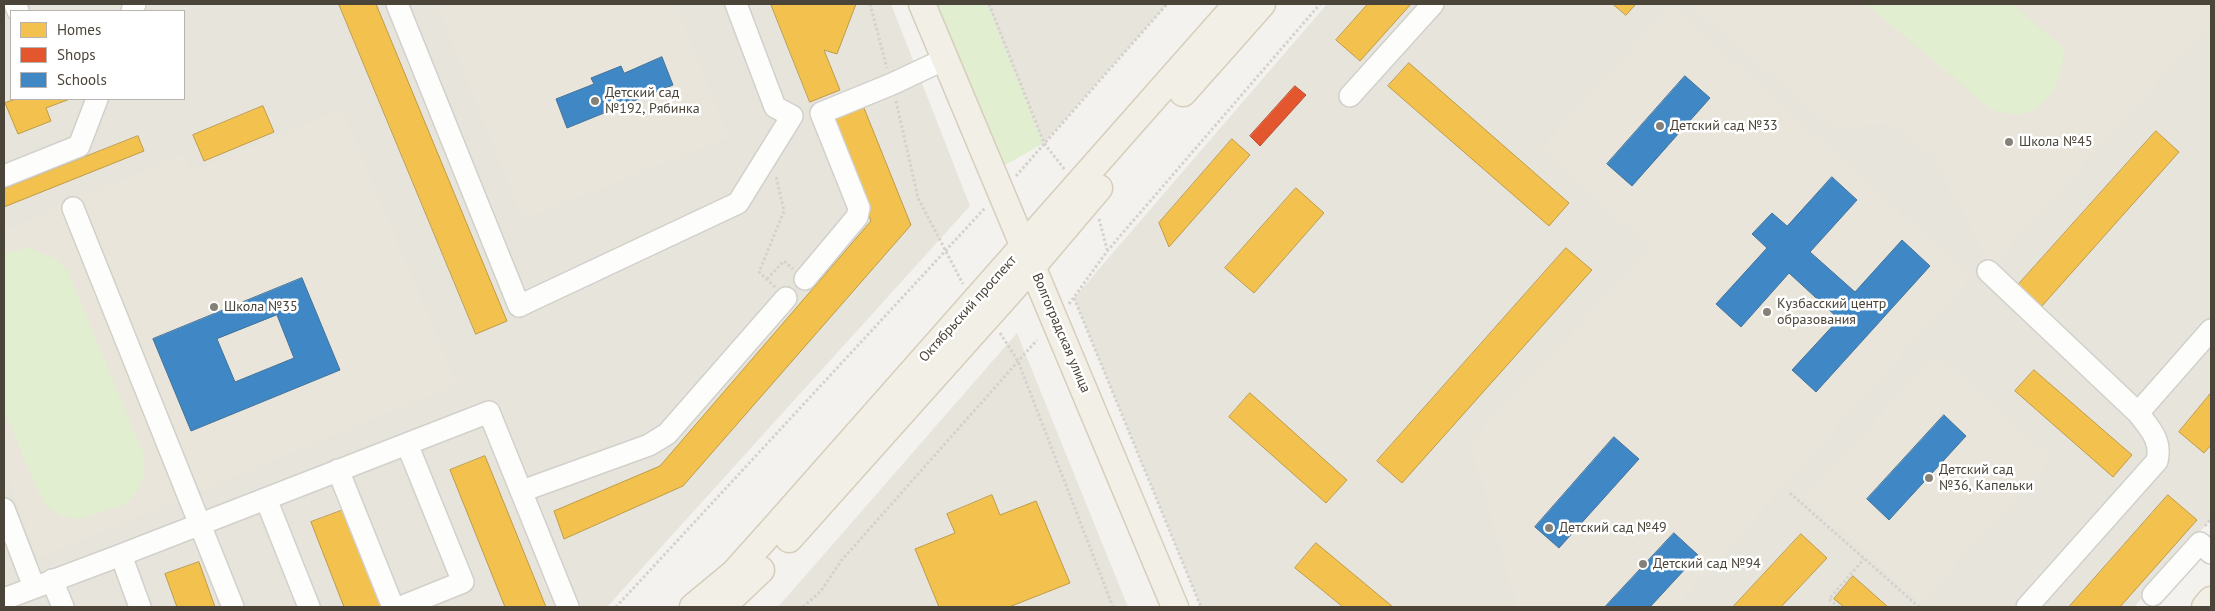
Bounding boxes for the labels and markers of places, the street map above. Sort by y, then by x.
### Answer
place label: Детский сад №192, Рябинка [605,85,700,118]
marker: Детский сад №192, Рябинка [589,95,601,107]
place label: Детский сад №33 [1670,118,1778,134]
marker: Детский сад №33 [1654,120,1666,132]
place label: Школа №45 [2019,134,2093,150]
marker: Школа №45 [2003,136,2015,148]
place label: Кузбасский центр образования [1777,296,1886,328]
place label: Школа №35 [224,299,298,315]
marker: Школа №35 [208,301,220,313]
marker: Кузбасский центр образования [1761,306,1773,318]
place label: Детский сад №36, Капельки [1939,462,2033,494]
marker: Детский сад №36, Капельки [1923,472,1935,484]
place label: Детский сад №49 [1559,520,1667,536]
marker: Детский сад №49 [1543,522,1555,534]
place label: Детский сад №94 [1653,556,1761,572]
marker: Детский сад №94 [1637,558,1649,570]

